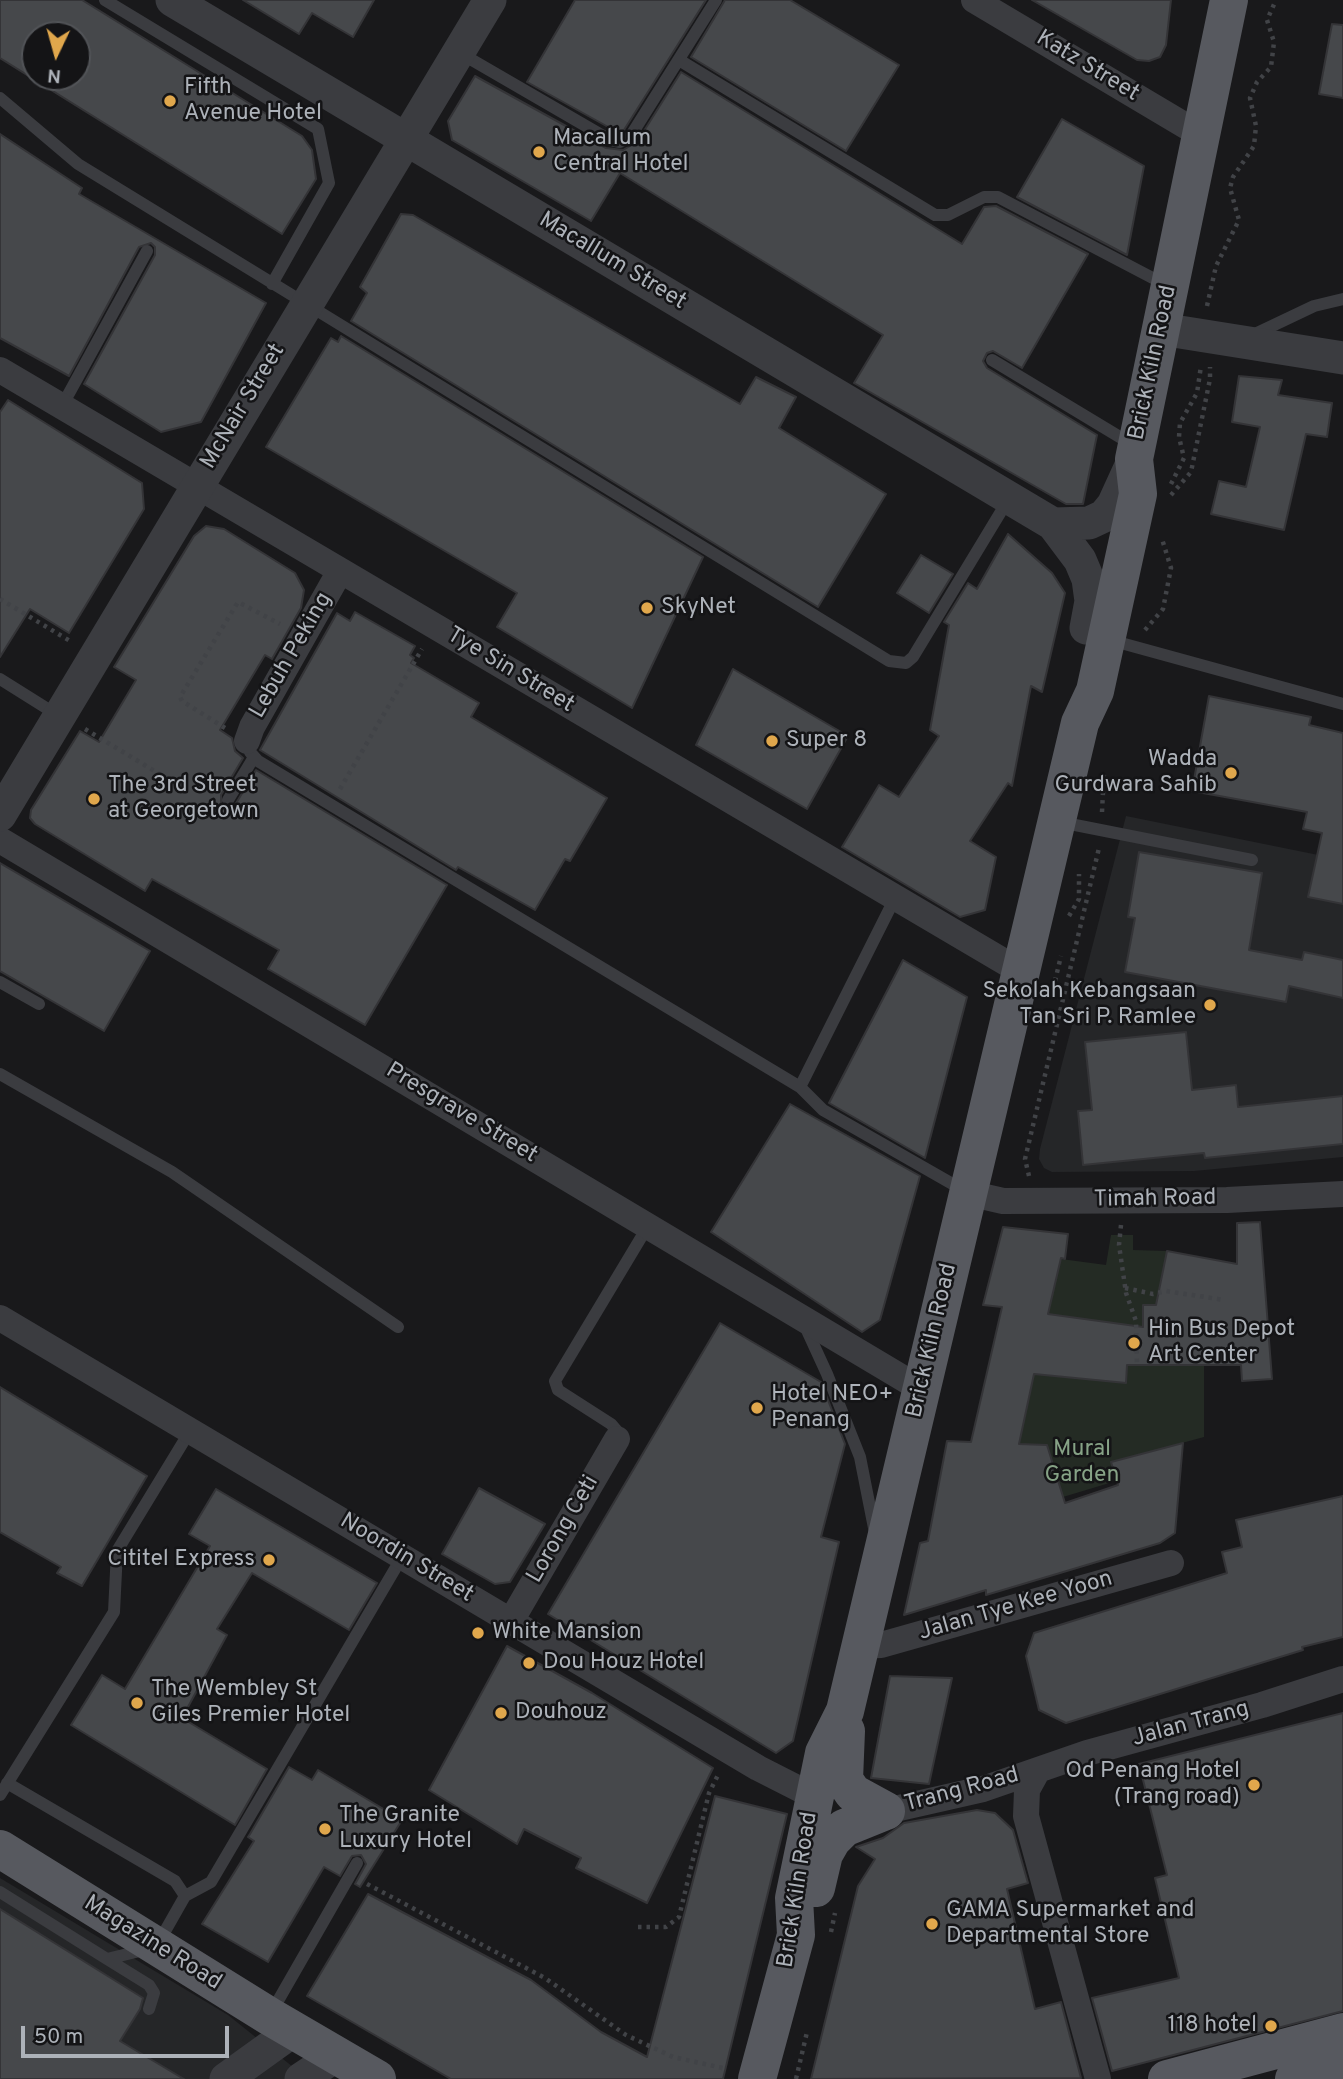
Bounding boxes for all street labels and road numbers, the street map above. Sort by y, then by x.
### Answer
street label: Katz Street [1030,25,1144,109]
street label: Macallum Street [533,207,691,317]
street label: Brick Kiln Road [1124,283,1184,443]
street label: McNair Street [196,339,292,475]
street label: Lebuh Peking [245,588,339,724]
street label: Tye Sin Street [441,622,579,720]
street label: Presgrave Street [380,1058,542,1170]
street label: Timah Road [1093,1185,1217,1215]
street label: Brick Kiln Road [902,1261,964,1421]
street label: Lorong Ceti [522,1471,606,1589]
street label: Noordin Street [334,1508,478,1610]
street label: Jalan Tye Kee Yoon [916,1566,1116,1648]
street label: Jalan Trang [1129,1696,1253,1754]
street label: Trang Road [902,1763,1022,1819]
street label: Brick Kiln Road [773,1810,825,1970]
street label: Magazine Road [78,1891,226,1997]

